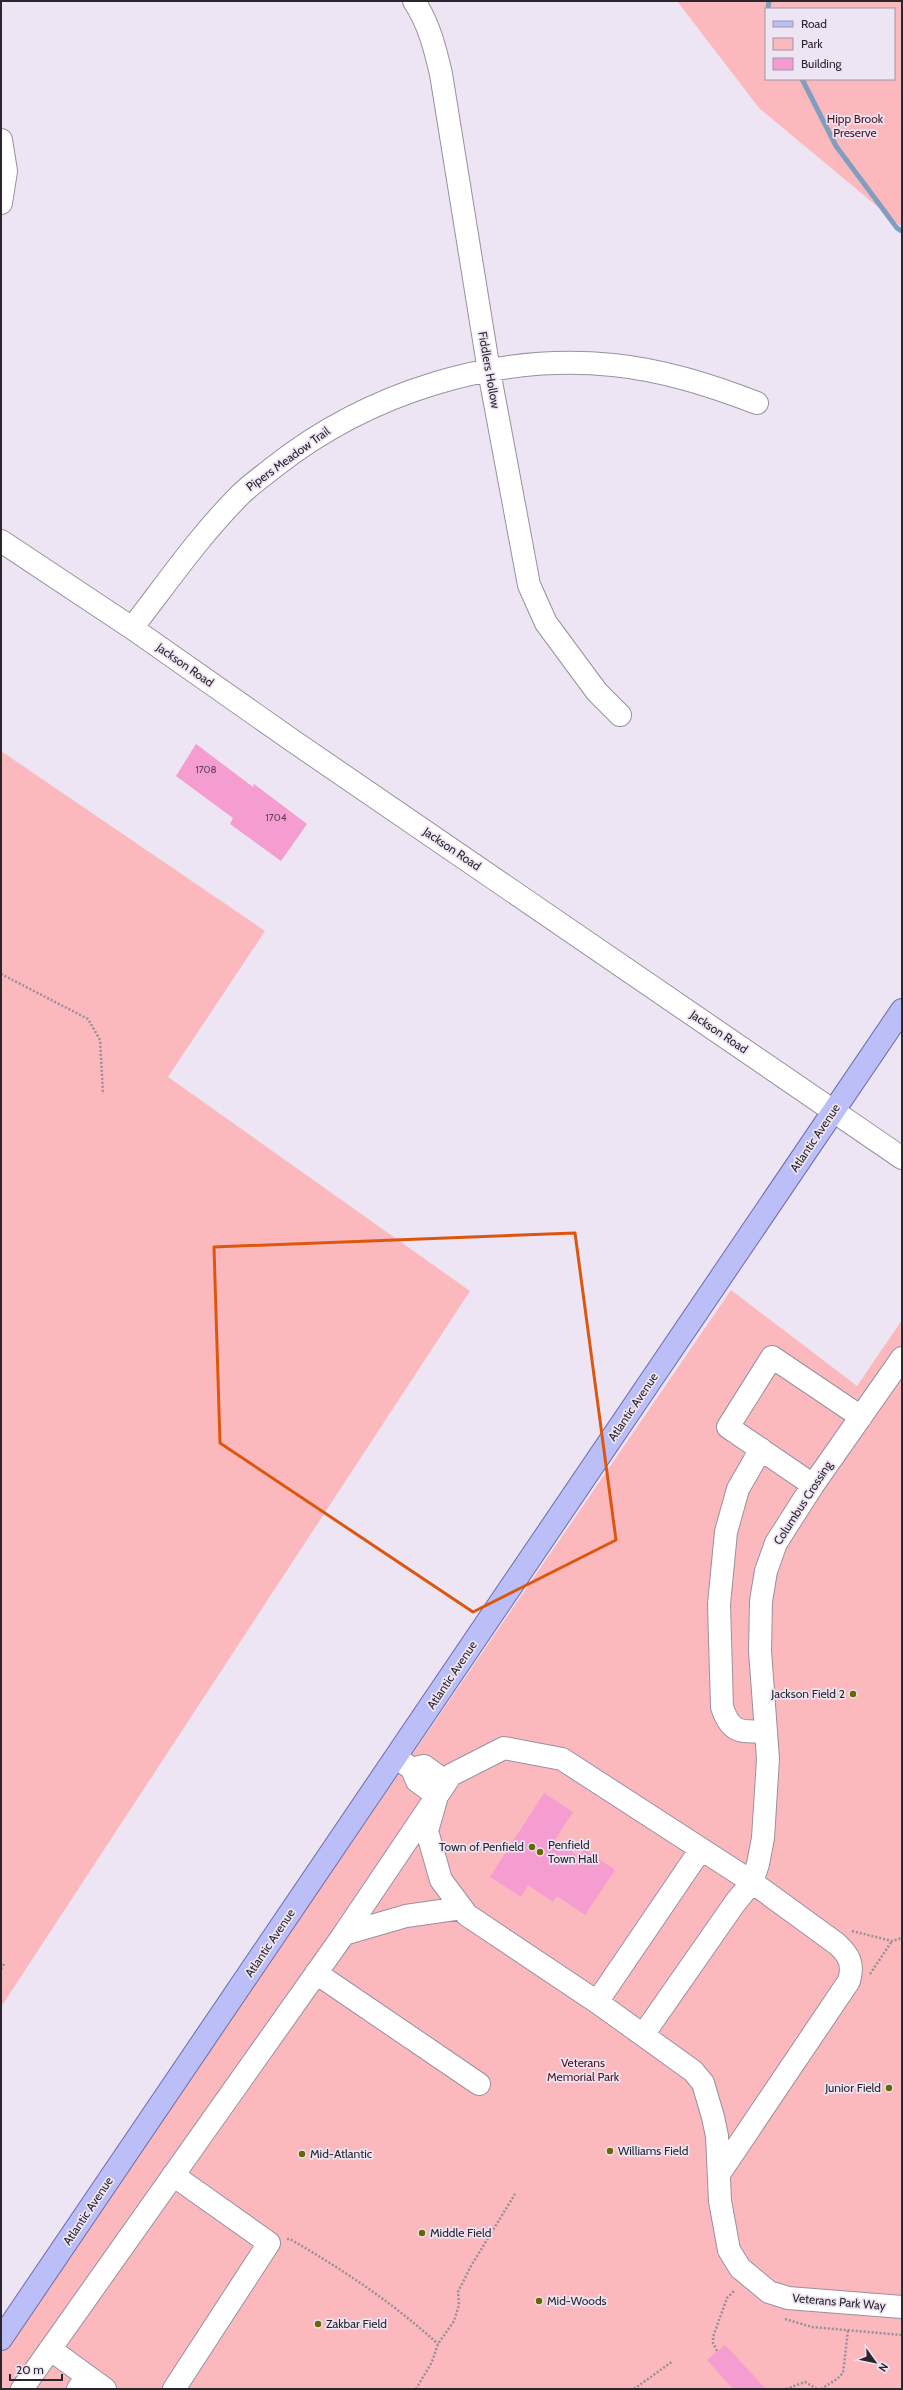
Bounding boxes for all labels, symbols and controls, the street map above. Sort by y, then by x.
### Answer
legend [765,8,895,80]
text: Road [801,16,827,31]
text: Park [801,36,823,51]
text: Building [801,56,843,71]
park label: Hipp Brook Preserve [827,111,884,140]
street label: Fiddlers Hollow [475,330,504,410]
street label: Pipers Meadow Trail [243,423,333,494]
street label: Jackson Road [153,639,217,690]
house number: 1708 [195,763,217,776]
house number: 1704 [266,811,287,824]
street label: Jackson Road [420,823,484,873]
street label: Jackson Road [687,1006,751,1056]
street label: Atlantic Avenue [786,1101,843,1175]
street label: Atlantic Avenue [604,1370,661,1444]
street label: Columbus Crossing [770,1457,836,1547]
street label: Atlantic Avenue [423,1638,480,1712]
place label: Jackson Field 2 [770,1686,845,1701]
marker: Jackson Field 2 [848,1689,858,1699]
place label: Penfield Town Hall [548,1837,598,1866]
place label: Town of Penfield [439,1839,524,1854]
marker: Town of Penfield [527,1842,537,1852]
marker: Penfield Town Hall [535,1847,545,1857]
street label: Atlantic Avenue [241,1906,298,1980]
park label: Veterans Memorial Park [547,2055,620,2084]
place label: Junior Field [824,2080,881,2095]
marker: Junior Field [884,2083,894,2093]
place label: Williams Field [618,2143,688,2158]
place label: Mid-Atlantic [310,2146,373,2161]
marker: Williams Field [605,2146,615,2156]
marker: Mid-Atlantic [297,2149,307,2159]
street label: Atlantic Avenue [59,2174,116,2248]
place label: Middle Field [430,2225,491,2240]
marker: Middle Field [417,2228,427,2238]
street label: Veterans Park Way [792,2290,886,2313]
place label: Mid-Woods [547,2293,607,2308]
marker: Mid-Woods [534,2296,544,2306]
place label: Zakbar Field [326,2316,387,2331]
marker: Zakbar Field [313,2319,323,2329]
north arrow [855,2342,895,2382]
scale bar [10,2356,62,2382]
text: N [875,2360,891,2375]
text: 20 m [16,2362,44,2377]

